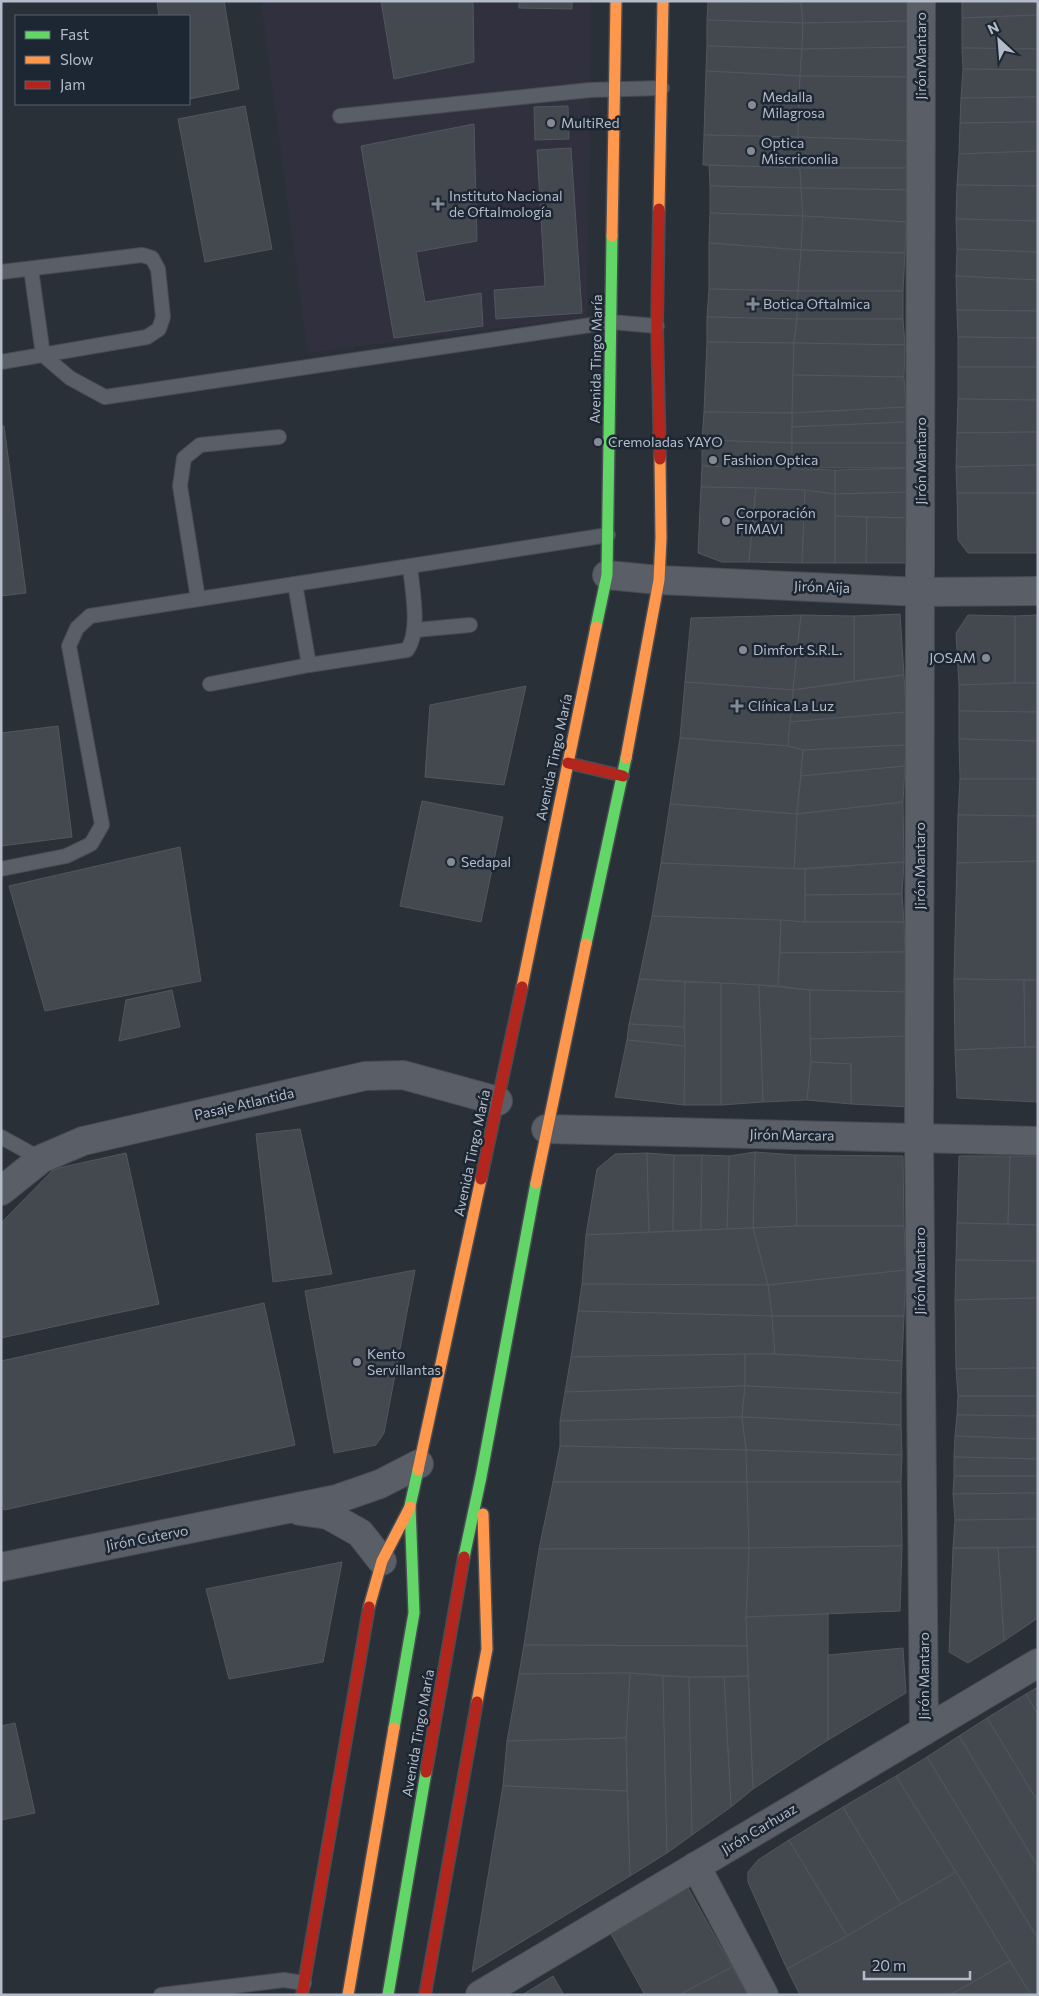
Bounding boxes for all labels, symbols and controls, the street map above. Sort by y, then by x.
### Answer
street label: Jirón Mantaro [912,12,929,100]
legend [15,15,190,105]
north arrow [974,15,1024,65]
text: N [985,18,1002,38]
text: Fast [60,25,89,43]
text: Slow [60,50,93,68]
text: Jam [60,75,85,93]
place label: Medalla Milagrosa [762,88,825,121]
marker: Medalla Milagrosa [746,99,758,111]
place label: MultiRed [561,114,619,131]
marker: MultiRed [545,117,557,129]
place label: Optica Miscriconlia [761,134,838,167]
marker: Optica Miscriconlia [745,145,757,157]
place label: Instituto Nacional de Oftalmología [449,187,563,220]
marker: Instituto Nacional de Oftalmología [431,197,445,211]
street label: Avenida Tingo María [586,294,605,424]
place label: Botica Oftalmica [763,295,870,312]
marker: Botica Oftalmica [747,298,759,310]
street label: Jirón Mantaro [912,417,929,505]
place label: Cremoladas YAYO [608,433,723,450]
marker: Cremoladas YAYO [592,436,604,448]
place label: Fashion Optica [723,451,818,468]
marker: Fashion Optica [707,454,719,466]
place label: Corporación FIMAVI [736,504,816,537]
marker: Corporación FIMAVI [720,515,732,527]
street label: Jirón Aija [794,577,850,596]
place label: Dimfort S.R.L. [753,641,842,658]
marker: Dimfort S.R.L. [737,644,749,656]
place label: JOSAM [929,649,976,666]
marker: JOSAM [980,652,992,664]
street label: Avenida Tingo María [532,692,575,822]
place label: Clínica La Luz [748,697,834,714]
marker: Clínica La Luz [730,699,744,713]
street label: Jirón Mantaro [911,822,928,910]
place label: Sedapal [461,853,511,870]
marker: Sedapal [445,856,457,868]
street label: Pasaje Atlantida [192,1084,295,1123]
street label: Avenida Tingo María [450,1088,493,1218]
street label: Jirón Marcara [749,1125,835,1144]
street label: Jirón Mantaro [911,1227,928,1315]
place label: Kento Servillantas [367,1345,441,1378]
marker: Kento Servillantas [351,1356,363,1368]
street label: Jirón Cutervo [104,1521,189,1554]
street label: Jirón Mantaro [915,1632,932,1720]
street label: Avenida Tingo María [398,1668,437,1798]
street label: Jirón Carhuaz [718,1799,799,1858]
scale bar [864,1948,970,1980]
text: 20 m [872,1956,906,1974]

